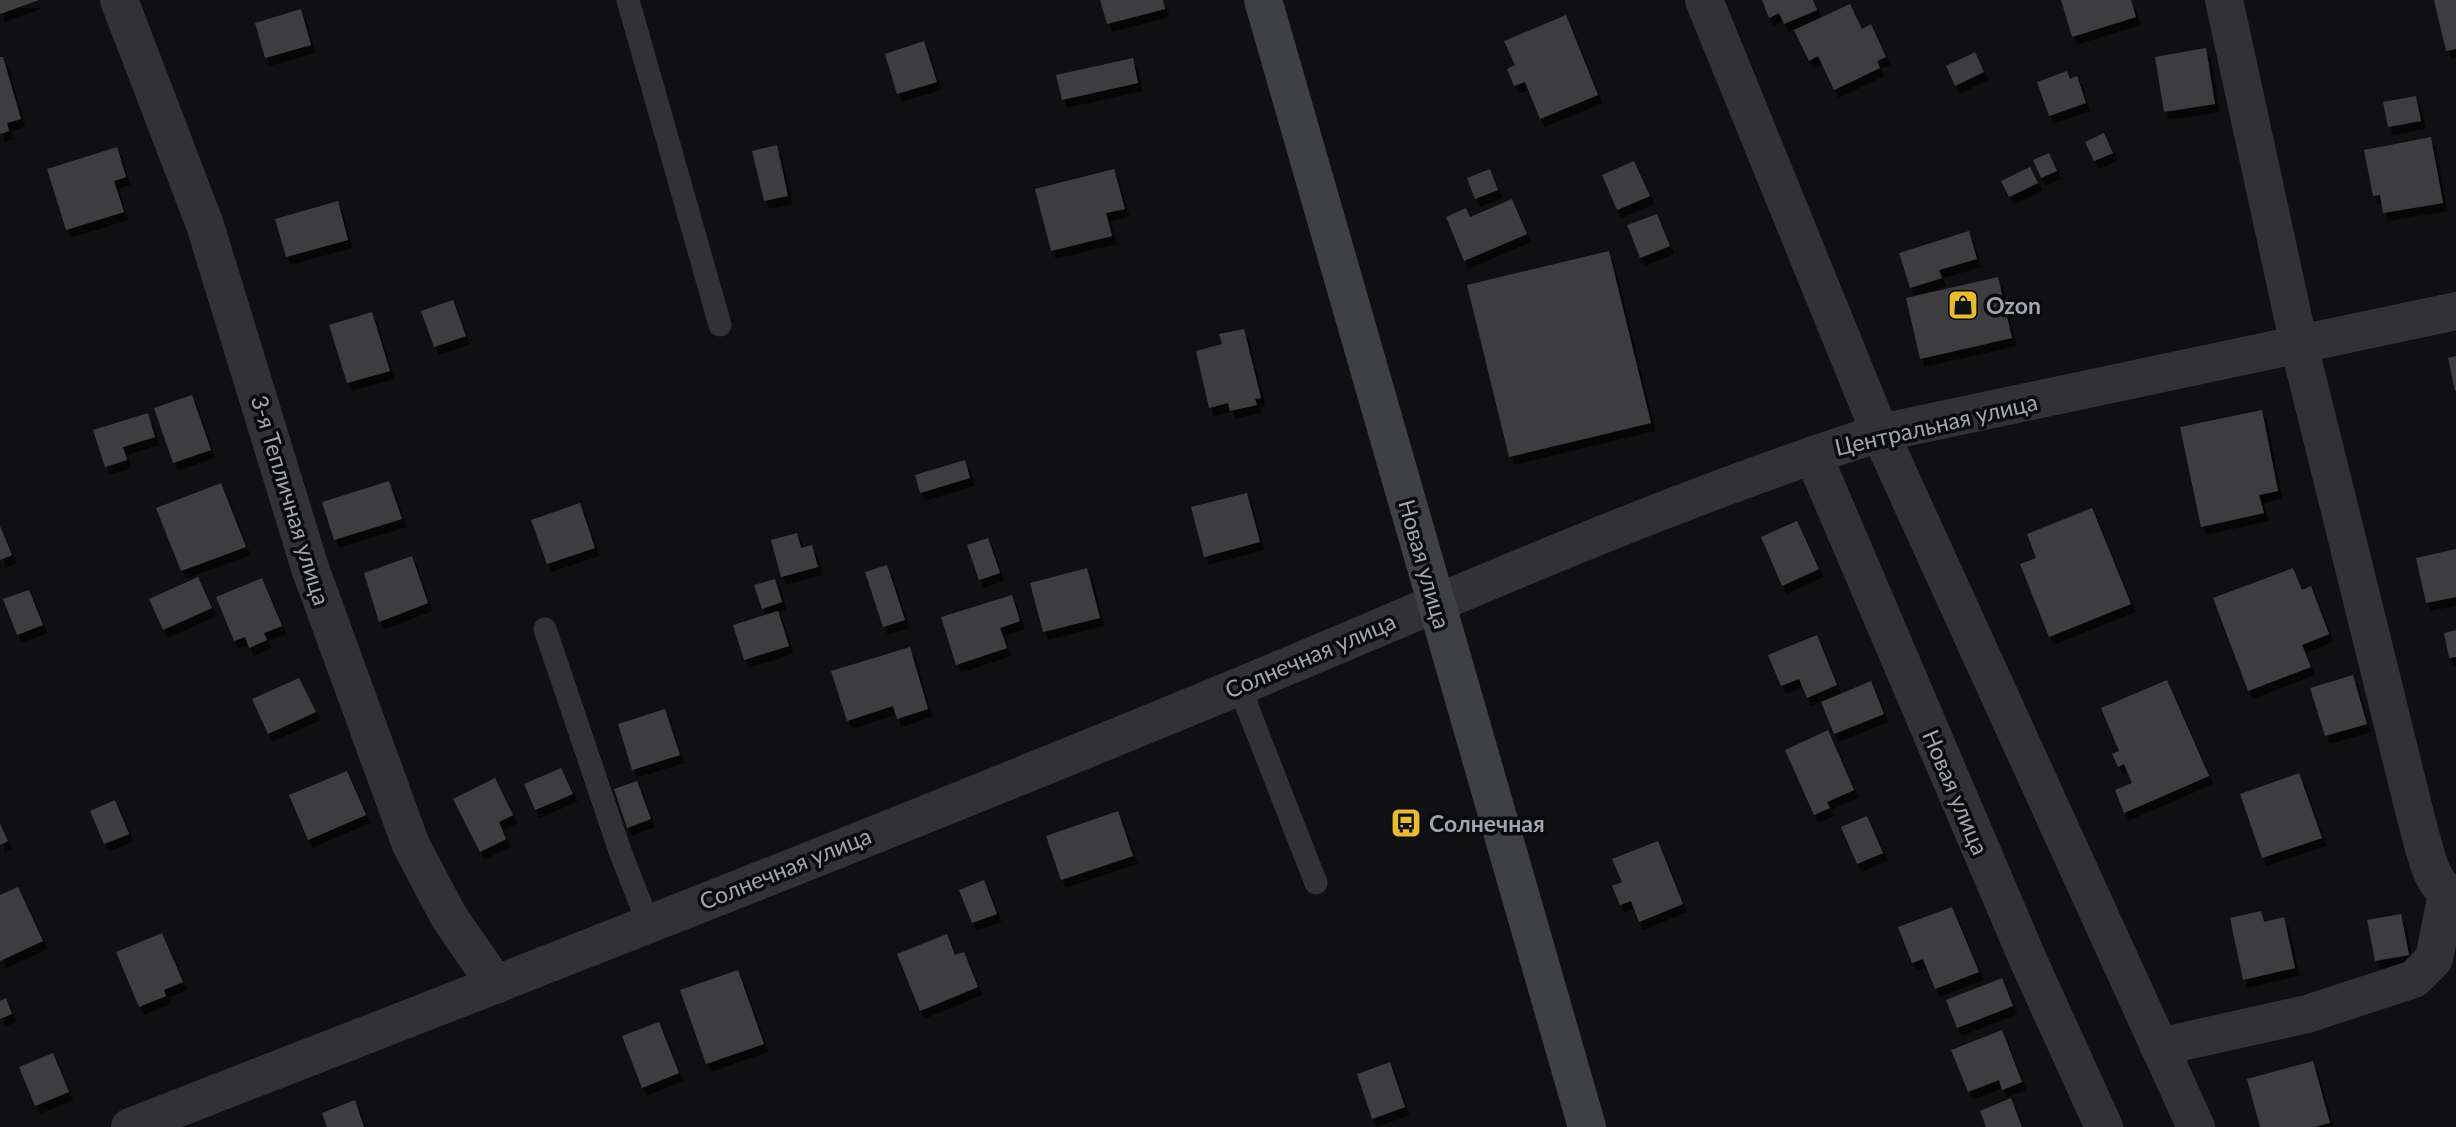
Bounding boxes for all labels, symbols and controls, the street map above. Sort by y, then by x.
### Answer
shop icon: Ozon [1946,288,1980,322]
place label: Ozon [1986,291,2041,319]
street label: Центральная улица [1832,387,2040,461]
street label: 3-я Тепличная улица [246,392,336,608]
street label: Новая улица [1393,496,1457,632]
street label: Солнечная улица [1220,606,1400,704]
street label: Новая улица [1917,725,1995,859]
bus stop icon: Солнечная [1389,806,1423,840]
place label: Солнечная [1429,809,1545,837]
street label: Солнечная улица [695,821,875,915]

